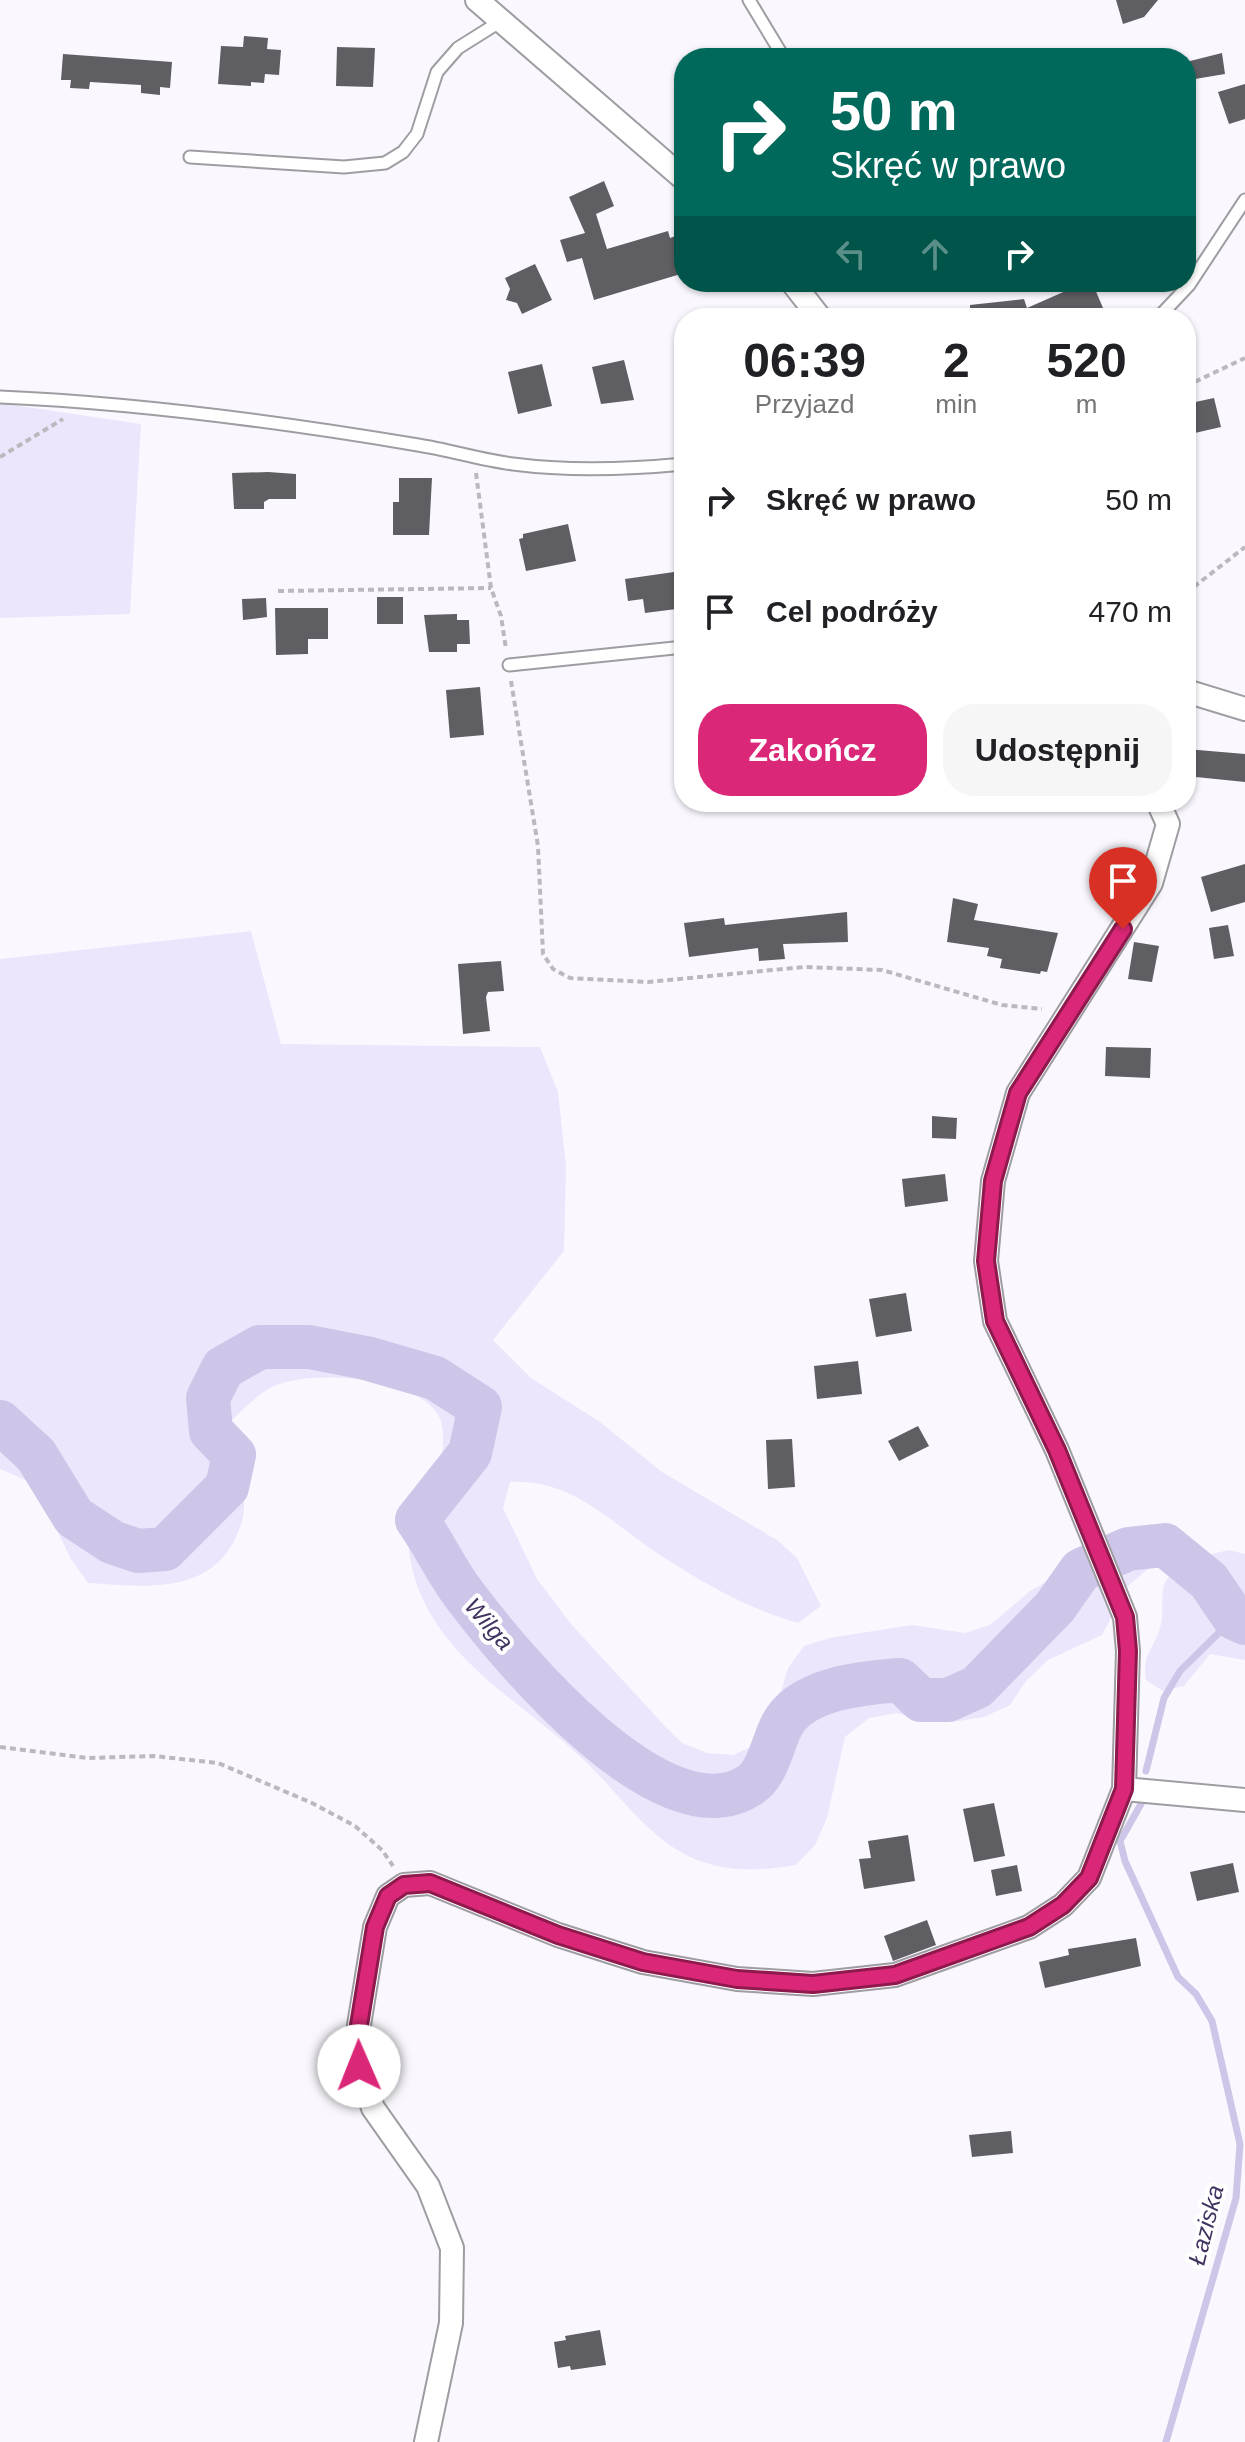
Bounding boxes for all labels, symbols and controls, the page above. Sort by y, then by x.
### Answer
text: 50 m [830,79,958,142]
icon: right [698,80,802,184]
text: Skręć w prawo [830,145,1066,186]
icon: left [829,232,873,276]
icon: ahead [913,232,957,276]
icon: right [997,232,1041,276]
text: 06:39 [743,334,866,387]
text: 2 [943,334,970,387]
text: 520 [1047,334,1127,387]
text: Przyjazd [755,389,855,419]
text: min [935,389,977,419]
text: m [1076,389,1097,419]
icon: right [698,478,742,522]
text: Skręć w prawo [766,483,976,516]
text: 50 m [1105,483,1172,516]
icon: arrive [698,590,742,634]
text: Cel podróży [766,595,938,628]
text: 470 m [1089,595,1172,628]
button: Zakończ [698,704,927,796]
button: Udostępnij [943,704,1172,796]
pin [1089,847,1157,929]
icon: arrive [1101,859,1145,903]
water label: Wilga [460,1592,519,1655]
position arrow [317,2024,401,2108]
water label: Łaziska [1183,2182,1228,2268]

